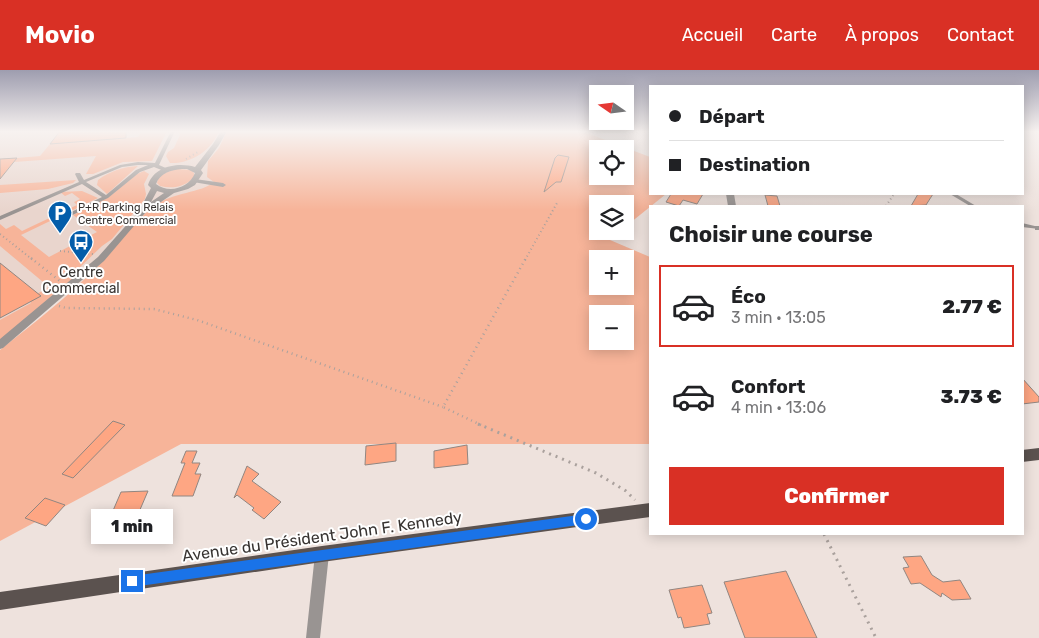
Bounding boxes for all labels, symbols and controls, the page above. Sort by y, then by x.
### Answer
text: Movio [25,21,95,49]
text: Accueil [682,24,743,46]
text: Carte [771,24,817,46]
text: À propos [845,24,919,46]
text: Contact [947,24,1014,46]
north arrow [589,85,634,130]
map controls [589,85,634,350]
text: Départ [699,105,765,128]
button: locate [589,140,634,185]
text: Destination [699,153,810,176]
button: layers [589,195,634,240]
parking icon: P+R Parking Relais Centre Commercial [47,200,73,234]
place label: P+R Parking Relais Centre Commercial [78,201,176,227]
text: Choisir une course [669,221,873,248]
bus stop icon: Centre Commercial [68,229,94,263]
button: + [589,250,634,295]
place label: Centre Commercial [42,264,120,297]
icon: car [671,284,716,329]
text: Éco [731,285,766,308]
text: 2.77 € [942,295,1002,318]
button: − [589,305,634,350]
text: 3 min · 13:05 [731,308,826,327]
icon: car [671,374,716,419]
text: Confort [731,375,805,398]
text: 3.73 € [941,385,1002,408]
text: 4 min · 13:06 [731,398,826,417]
button: Confirmer [669,467,1004,525]
street label: Avenue du Président John F. Kennedy [181,507,463,566]
callout: 1 min [91,508,173,544]
route start [575,508,597,530]
text: 1 min [111,517,153,536]
route end [121,570,143,592]

